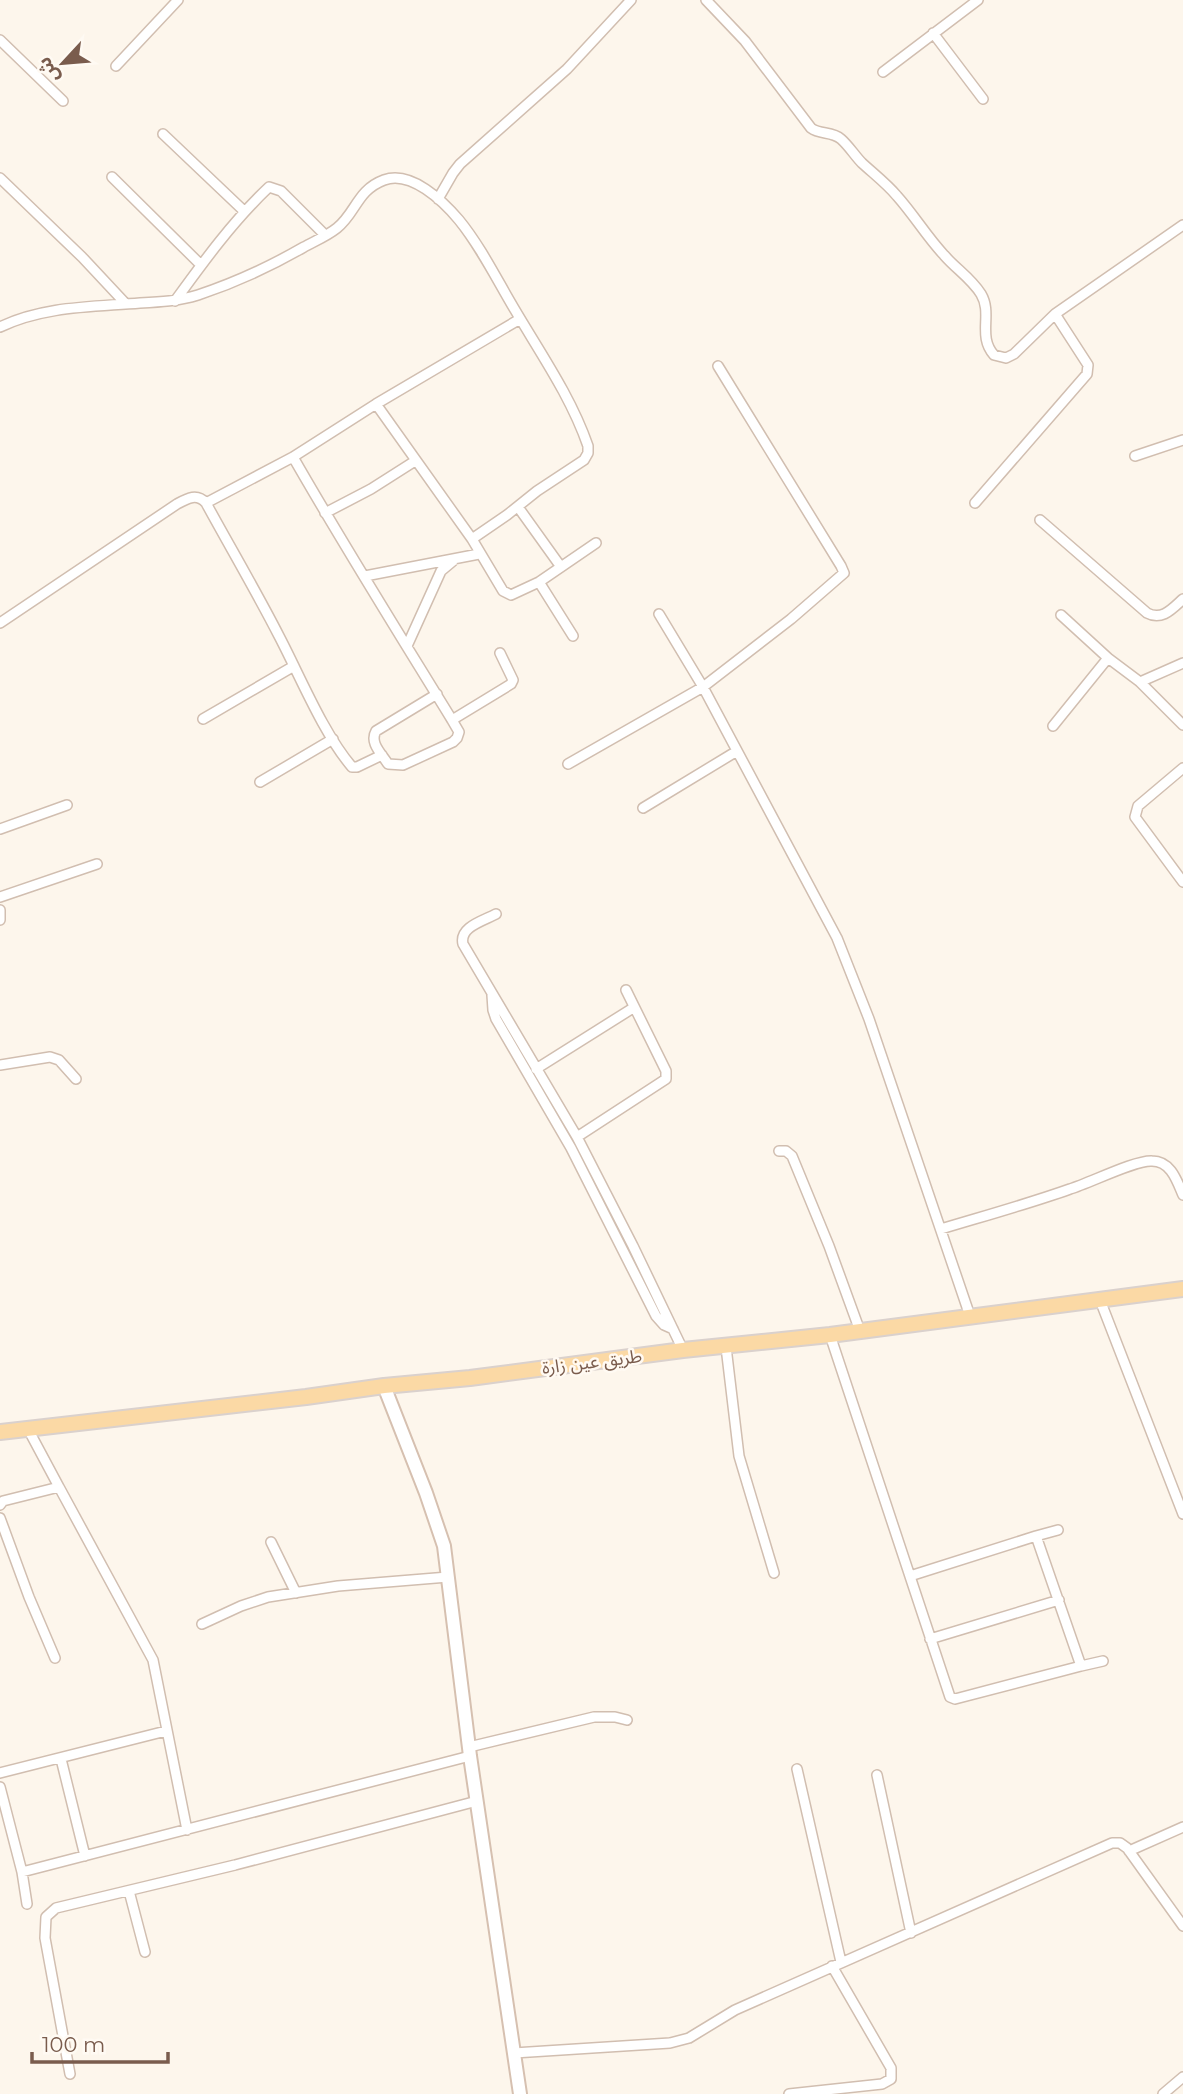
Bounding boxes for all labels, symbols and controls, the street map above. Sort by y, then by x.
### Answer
north arrow [28,28,98,98]
text: ش [32,53,64,87]
street label: طريق عين زارة [541,1345,643,1379]
scale bar [32,2021,168,2064]
text: 100 m [42,2032,105,2057]

